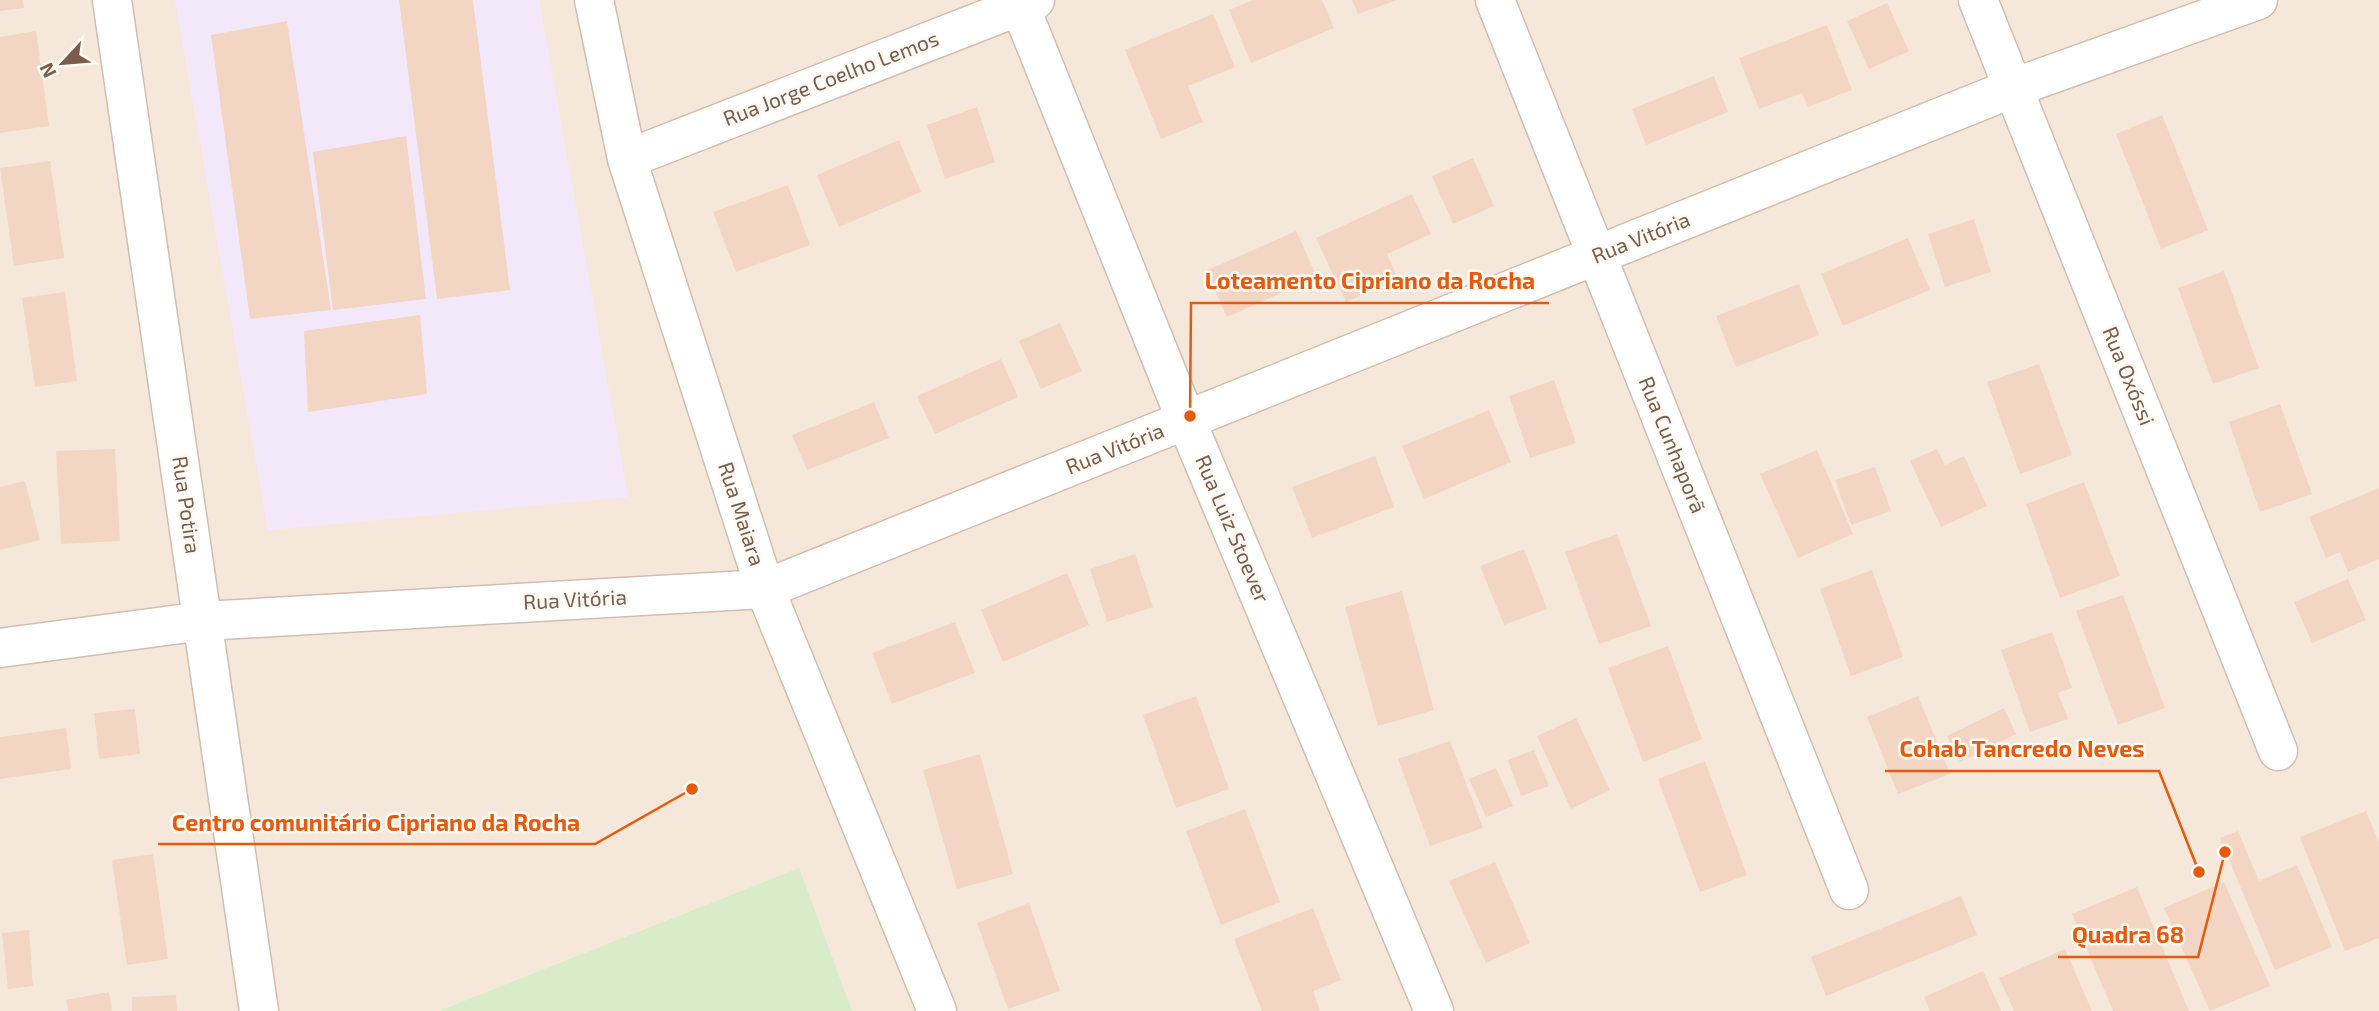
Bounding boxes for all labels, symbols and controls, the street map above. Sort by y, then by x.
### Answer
street label: Rua Jorge Coelho Lemos [719,25,942,130]
north arrow [28,28,98,98]
text: N [34,59,61,82]
street label: Rua Vitória [1588,206,1693,268]
callout: Loteamento Cipriano da Rocha [1191,259,1549,303]
text: Loteamento Cipriano da Rocha [1205,266,1535,294]
street label: Rua Oxóssi [2098,322,2161,429]
street label: Rua Cunhaporã [1635,372,1712,516]
street label: Rua Vitória [1062,417,1167,479]
street label: Rua Luiz Stoever [1191,451,1276,607]
street label: Rua Potira [168,454,207,555]
street label: Rua Maiara [714,458,771,569]
street label: Rua Vitória [522,583,627,614]
callout: Cohab Tancredo Neves [1885,727,2159,771]
text: Cohab Tancredo Neves [1900,734,2144,762]
callout: Centro comunitário Cipriano da Rocha [158,800,595,844]
text: Centro comunitário Cipriano da Rocha [172,808,580,836]
callout: Quadra 68 [2058,913,2198,957]
text: Quadra 68 [2072,920,2184,949]

